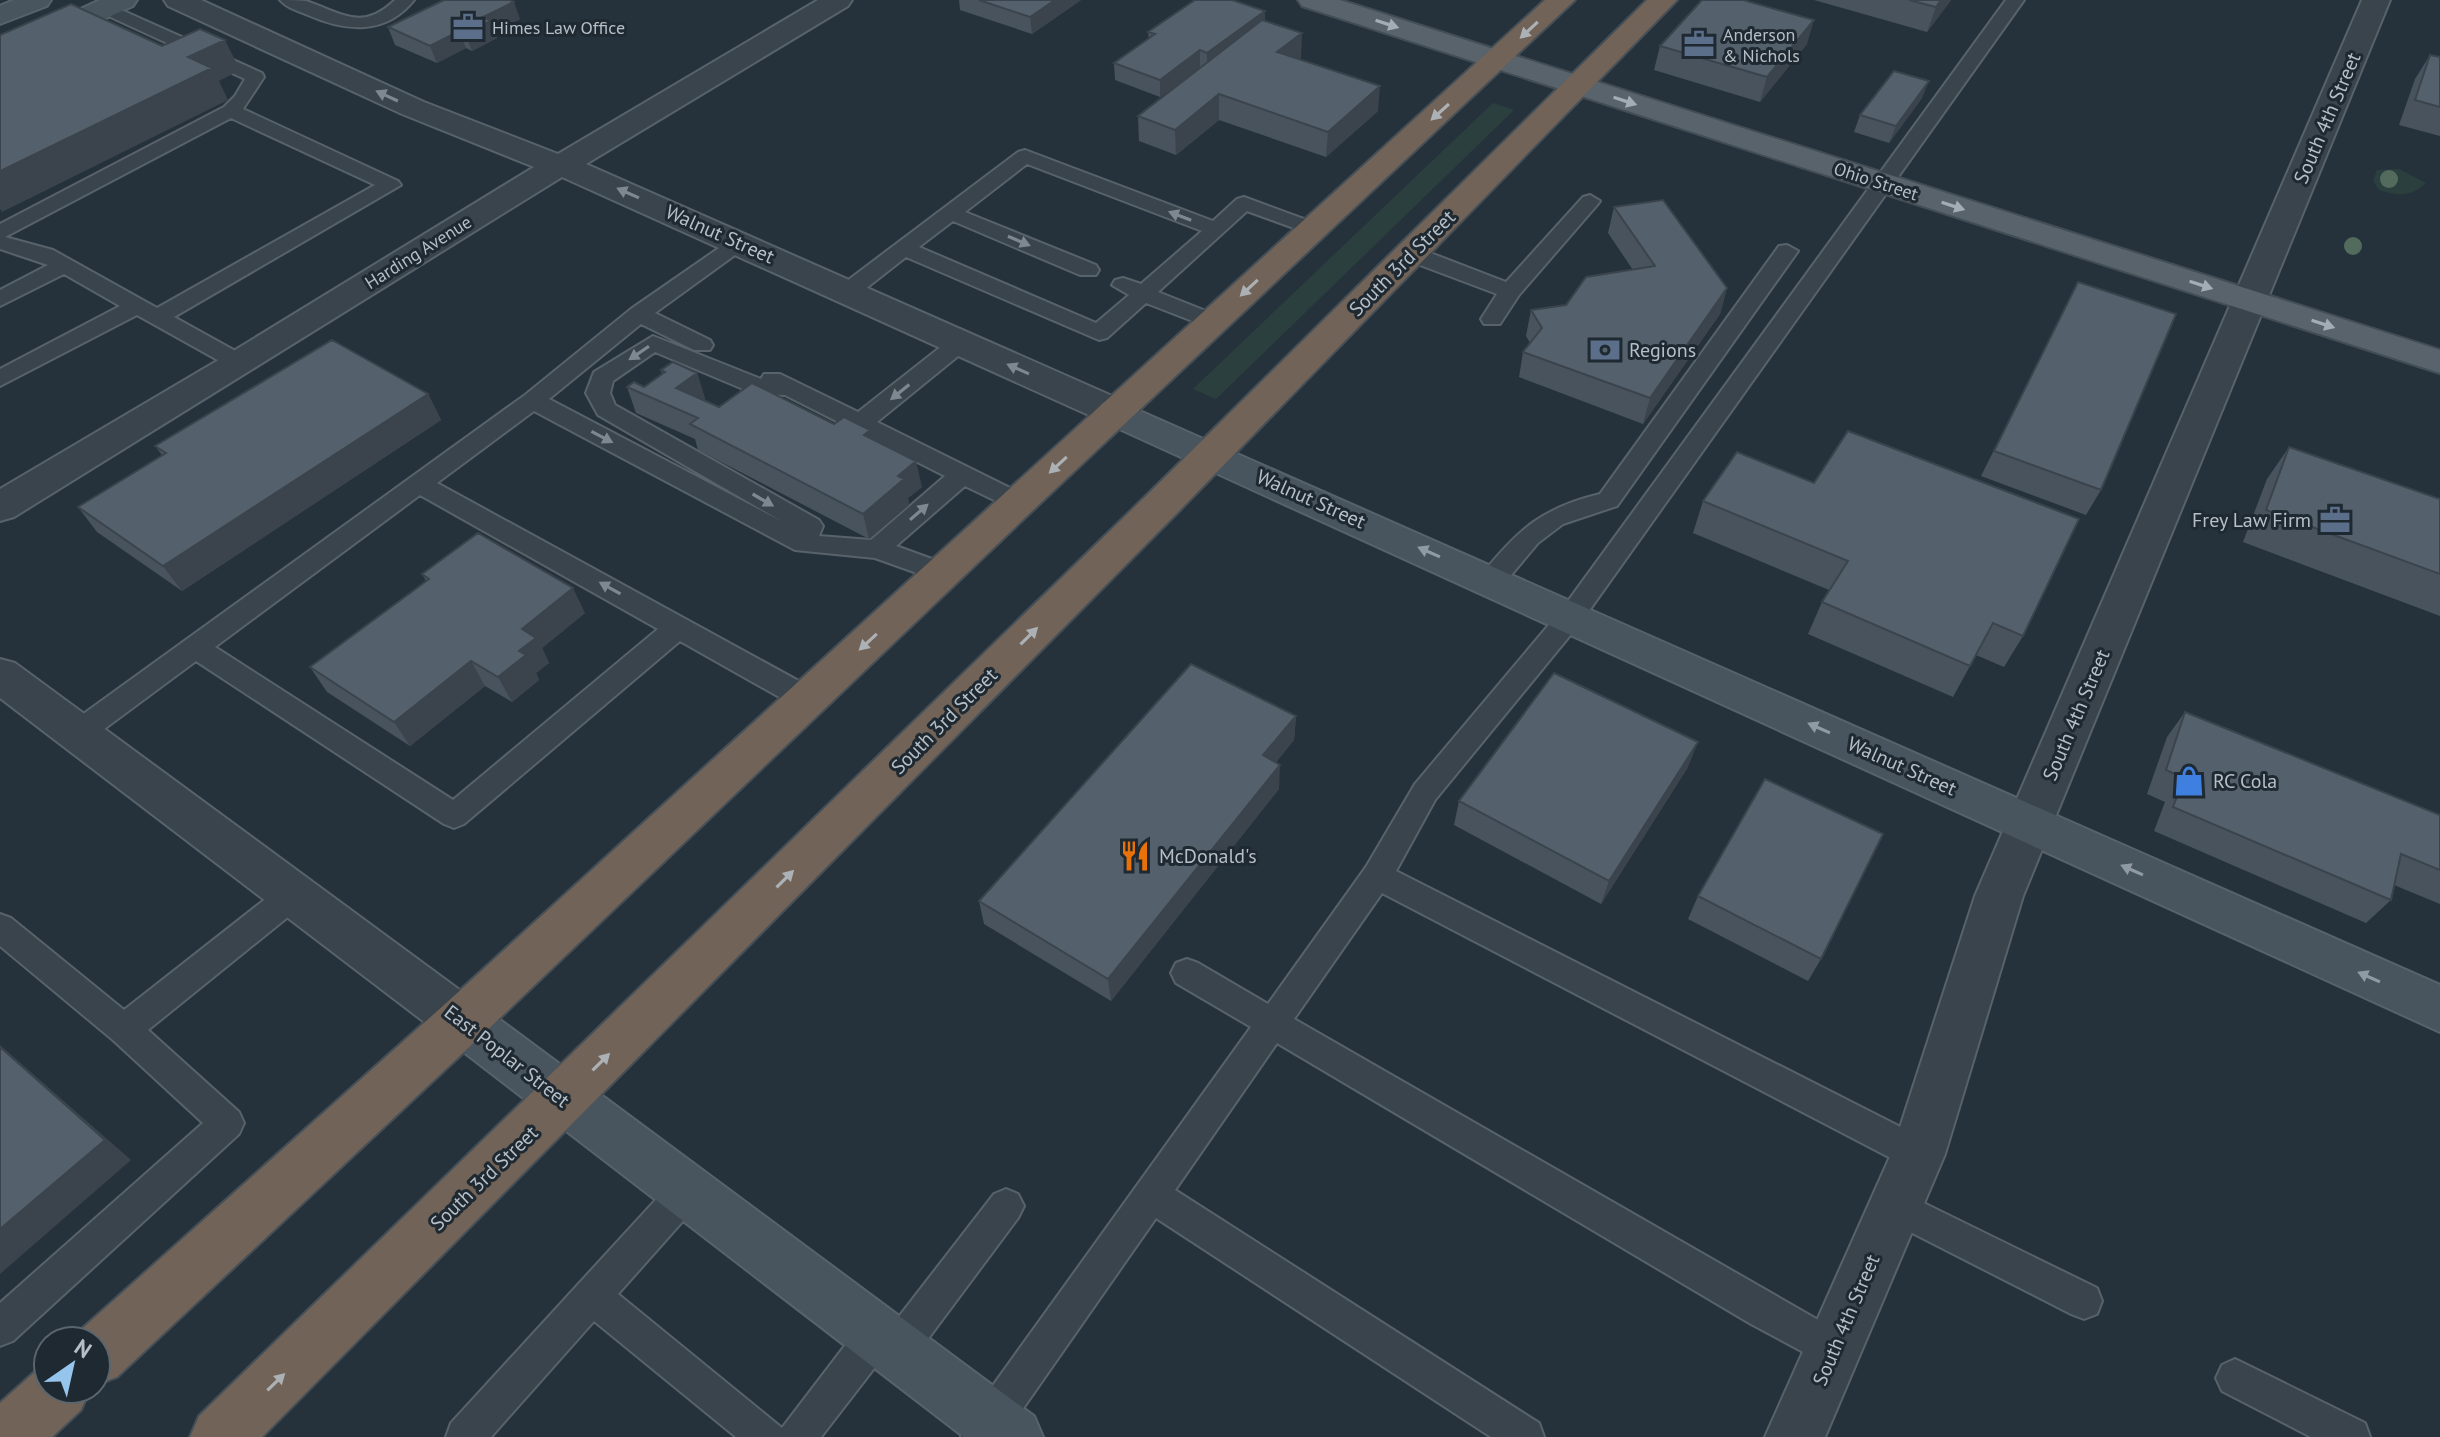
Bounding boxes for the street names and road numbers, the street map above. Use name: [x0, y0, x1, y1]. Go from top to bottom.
street label: South 4th Street: [2288, 48, 2366, 188]
street label: Ohio Street: [1831, 157, 1921, 205]
street label: Walnut Street: [662, 198, 779, 270]
street label: South 3rd Street: [1343, 204, 1461, 322]
street label: Harding Avenue: [360, 210, 476, 294]
street label: Walnut Street: [1253, 463, 1370, 535]
street label: South 4th Street: [2037, 645, 2115, 785]
street label: South 3rd Street: [885, 662, 1003, 780]
street label: Walnut Street: [1844, 730, 1961, 802]
street label: East Poplar Street: [439, 999, 575, 1113]
street label: South 3rd Street: [425, 1120, 544, 1236]
street label: South 4th Street: [1807, 1250, 1885, 1390]

